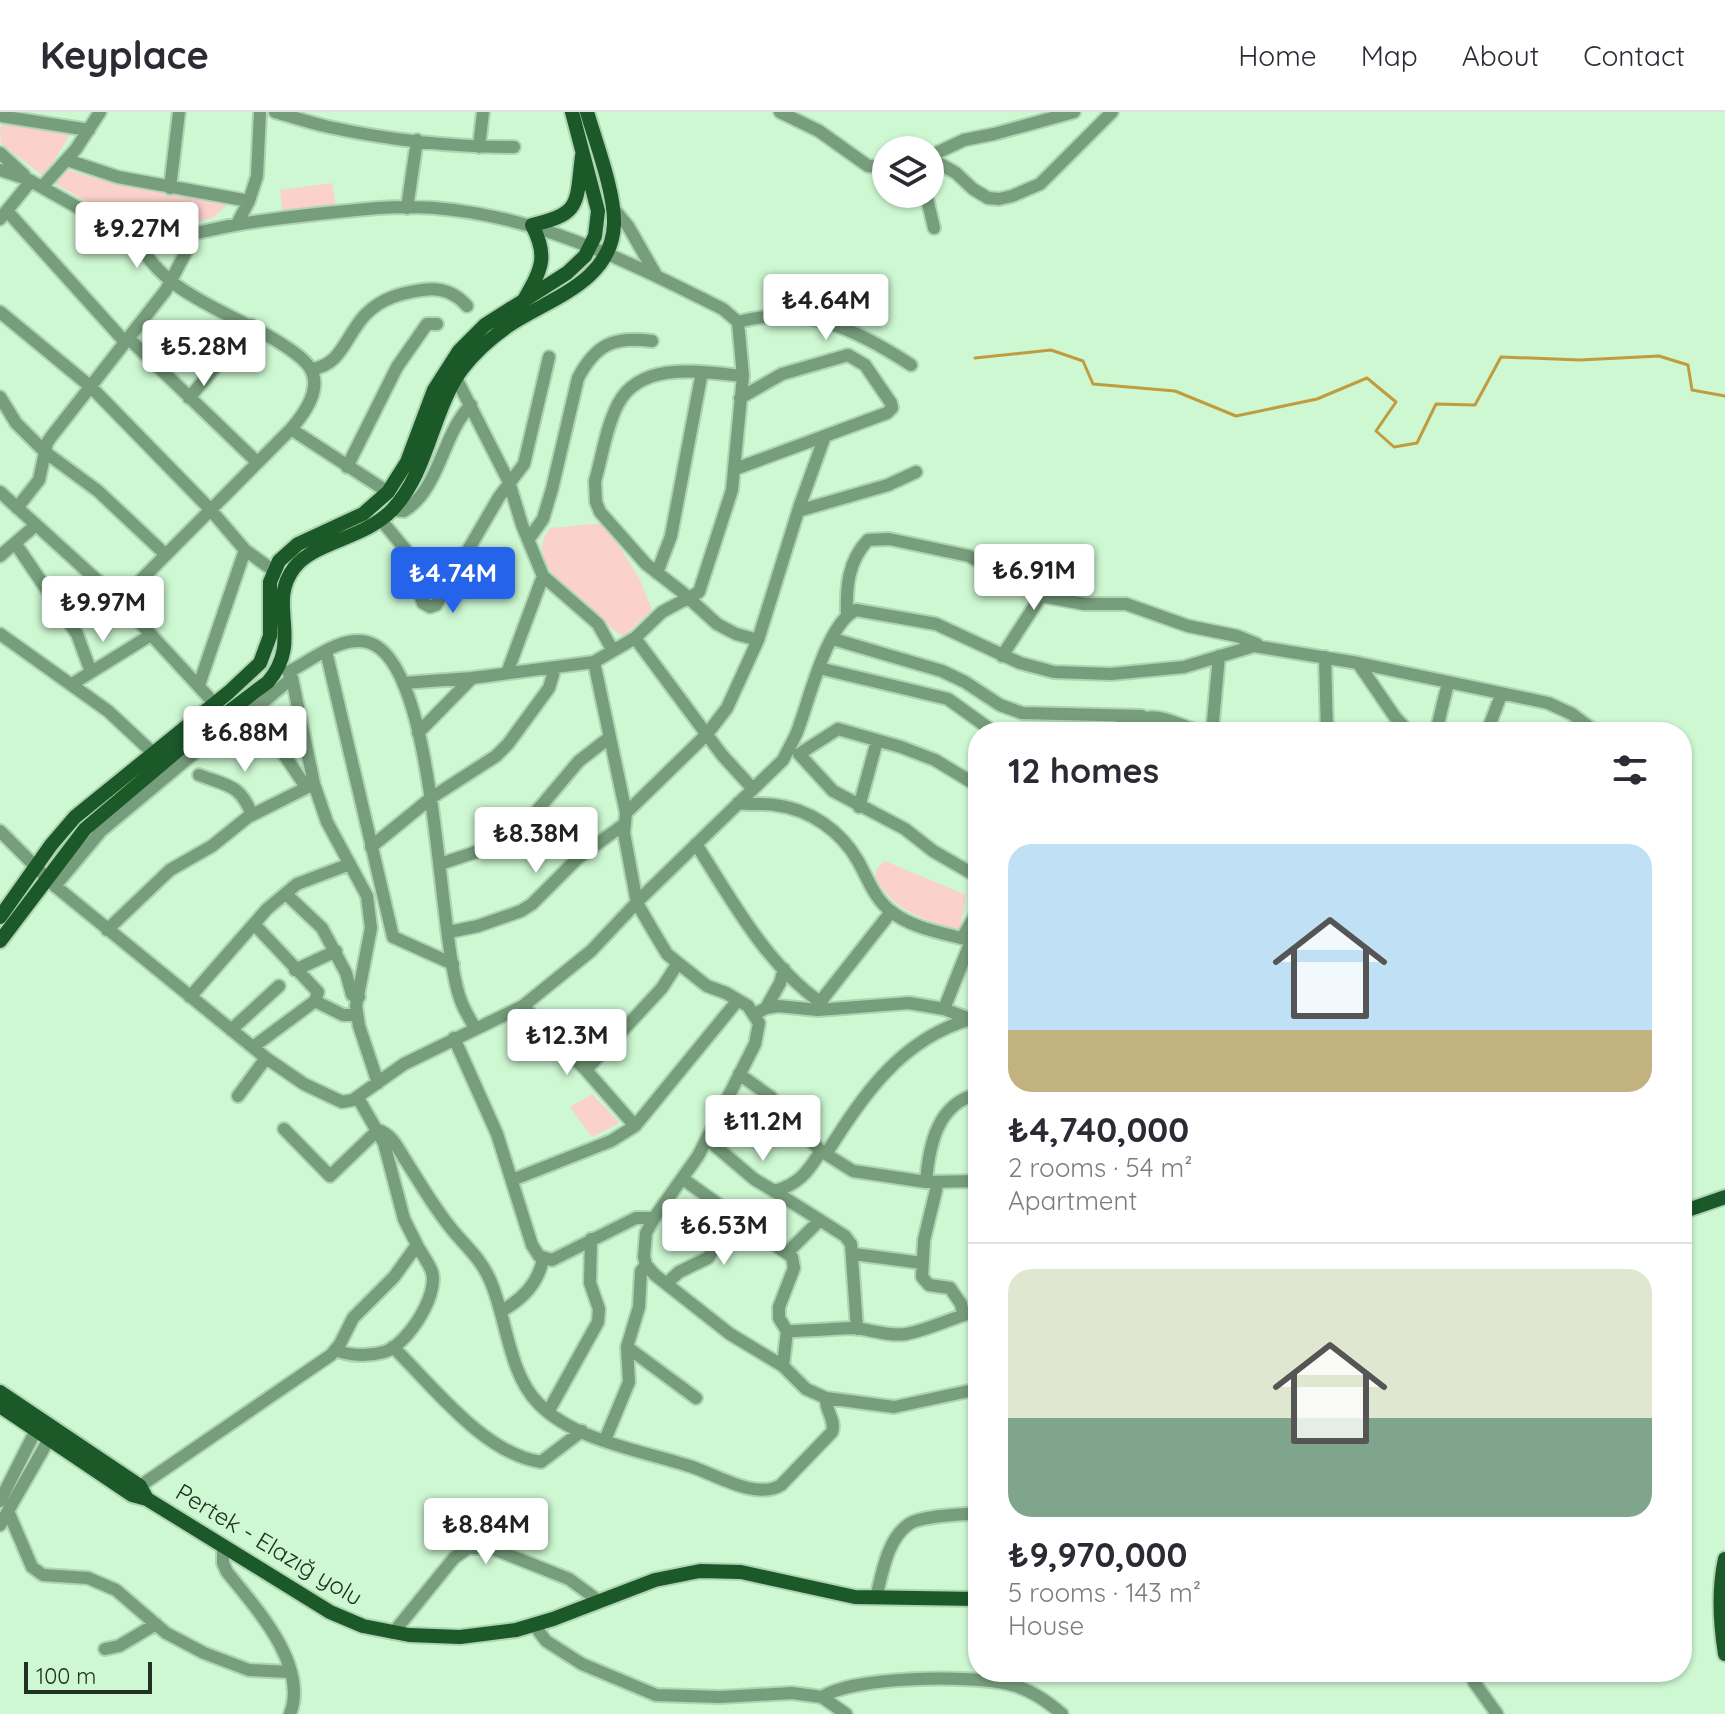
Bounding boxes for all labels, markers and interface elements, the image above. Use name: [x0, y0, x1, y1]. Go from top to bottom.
text: Keyplace: [40, 31, 209, 79]
text: Home: [1238, 38, 1317, 73]
text: Map: [1361, 38, 1418, 73]
text: About: [1462, 38, 1539, 73]
text: Contact: [1583, 38, 1685, 73]
map controls: [872, 136, 944, 208]
button: layers: [872, 136, 944, 208]
pin: ₺9.27M: [72, 202, 202, 270]
text: ₺9.27M: [93, 211, 181, 244]
pin: ₺4.64M: [761, 274, 891, 342]
text: ₺4.64M: [781, 283, 871, 316]
pin: ₺5.28M: [139, 320, 269, 388]
text: ₺5.28M: [160, 329, 248, 362]
pin: ₺6.91M: [969, 544, 1099, 612]
pin: ₺4.74M: [388, 547, 518, 615]
text: ₺6.91M: [992, 553, 1076, 586]
text: ₺4.74M: [409, 556, 497, 589]
pin: ₺9.97M: [38, 576, 168, 644]
text: ₺9.97M: [60, 585, 146, 618]
pin: ₺6.88M: [180, 706, 310, 774]
text: ₺6.88M: [201, 715, 289, 748]
icon: filters: [1608, 748, 1652, 792]
text: 12 homes: [1008, 749, 1159, 792]
pin: ₺8.38M: [471, 807, 601, 875]
text: ₺8.38M: [493, 816, 579, 849]
icon: home: [1258, 896, 1402, 1040]
pin: ₺12.3M: [502, 1009, 632, 1077]
text: ₺12.3M: [525, 1018, 609, 1051]
pin: ₺11.2M: [698, 1095, 828, 1163]
text: ₺11.2M: [723, 1104, 803, 1137]
text: ₺4,740,000: [1008, 1108, 1189, 1151]
text: 2 rooms · 54 m²: [1008, 1151, 1192, 1184]
text: Apartment: [1008, 1184, 1137, 1217]
pin: ₺6.53M: [659, 1199, 789, 1267]
text: ₺6.53M: [680, 1208, 768, 1241]
icon: home: [1258, 1321, 1402, 1465]
street label: Pertek - Elazığ yolu: [171, 1477, 368, 1612]
pin: ₺8.84M: [421, 1498, 551, 1566]
text: ₺8.84M: [442, 1507, 530, 1540]
text: ₺9,970,000: [1008, 1533, 1187, 1576]
text: 5 rooms · 143 m²: [1008, 1576, 1201, 1609]
text: House: [1008, 1609, 1084, 1642]
scale bar: [24, 1658, 152, 1694]
text: 100 m: [36, 1662, 96, 1690]

